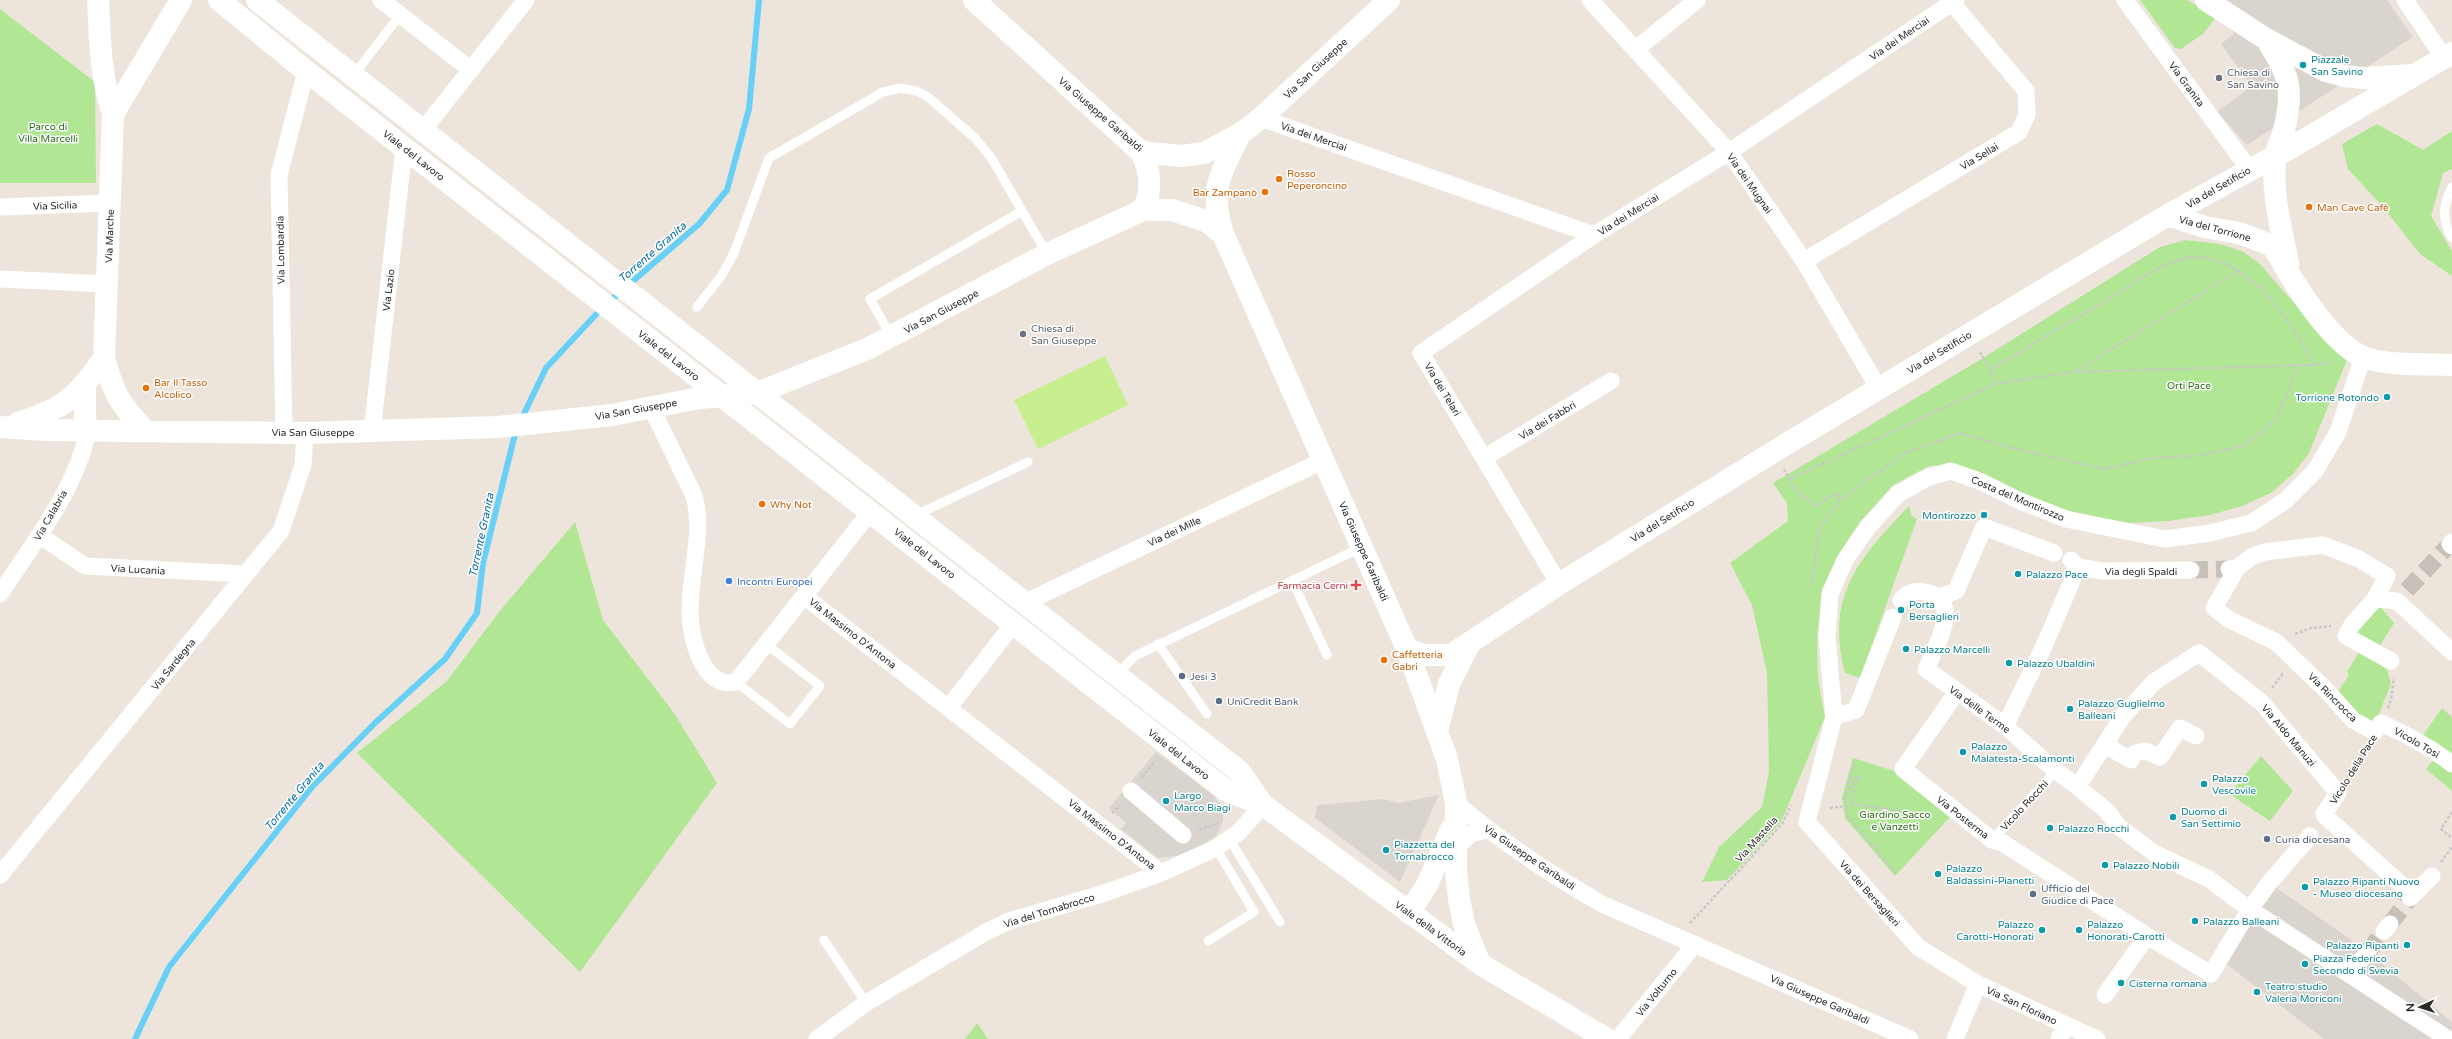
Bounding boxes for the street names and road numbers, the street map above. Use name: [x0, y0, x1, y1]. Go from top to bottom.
street label: Via dei Merciai: [1867, 14, 1932, 63]
street label: Via San Giuseppe: [1281, 36, 1350, 101]
street label: Via Granita: [2166, 60, 2207, 109]
street label: Via Giuseppe Garibaldi: [1056, 75, 1145, 155]
street label: Via dei Merciai: [1279, 120, 1348, 154]
street label: Viale del Lavoro: [380, 128, 447, 184]
street label: Via Sellai: [1958, 141, 2001, 173]
street label: Via dei Mugnai: [1724, 151, 1774, 216]
street label: Via del Setificio: [2184, 164, 2253, 211]
street label: Via dei Merciai: [1596, 191, 1661, 238]
street label: Via Sicilia: [33, 199, 77, 213]
street label: Via Marche: [103, 209, 117, 263]
street label: Via del Torrione: [2177, 214, 2252, 244]
street label: Via Lombardia: [274, 216, 288, 284]
street label: Via Lazio: [380, 268, 398, 312]
street label: Via San Giuseppe: [902, 287, 981, 337]
street label: Viale del Lavoro: [635, 328, 702, 384]
street label: Via del Setificio: [1905, 329, 1974, 377]
street label: Via dei Telari: [1422, 361, 1463, 418]
street label: Via San Giuseppe: [594, 397, 678, 423]
street label: Via dei Fabbri: [1517, 399, 1578, 443]
street label: Via San Giuseppe: [272, 427, 355, 439]
street label: Costa del Montirozzo: [1969, 474, 2066, 524]
street label: Via Calabria: [32, 488, 70, 543]
street label: Via del Setificio: [1628, 496, 1697, 545]
street label: Via Giuseppe Garibaldi: [1336, 500, 1390, 603]
street label: Via dei Mille: [1146, 514, 1203, 549]
street label: Viale del Lavoro: [891, 526, 958, 582]
street label: Via Lucania: [110, 563, 166, 577]
street label: Via degli Spaldi: [2105, 566, 2177, 578]
street label: Via Massimo D'Antona: [806, 596, 898, 672]
street label: Via Sardegna: [149, 636, 198, 693]
street label: Via Rincrocca: [2305, 671, 2359, 725]
street label: Via delle Terme: [1947, 684, 2013, 736]
street label: Via Aldo Manuzi: [2259, 702, 2318, 769]
street label: Vicolo Tosi: [2392, 725, 2441, 761]
street label: Viale del Lavoro: [1145, 727, 1212, 783]
street label: Vicolo della Pace: [2328, 732, 2380, 807]
street label: Vicolo Rocchi: [1998, 778, 2051, 833]
street label: Via Posterma: [1934, 794, 1991, 842]
street label: Via Massimo D'Antona: [1065, 797, 1157, 873]
street label: Via Mastella: [1733, 814, 1780, 865]
street label: Via Giuseppe Garibaldi: [1481, 823, 1577, 893]
street label: Via dei Bersaglieri: [1836, 858, 1902, 929]
street label: Via del Tornabrocco: [1002, 891, 1096, 930]
street label: Viale della Vittoria: [1392, 899, 1469, 959]
street label: Via Volturno: [1634, 966, 1680, 1019]
street label: Via Giuseppe Garibaldi: [1768, 973, 1871, 1027]
street label: Via San Floriano: [1984, 984, 2059, 1028]

